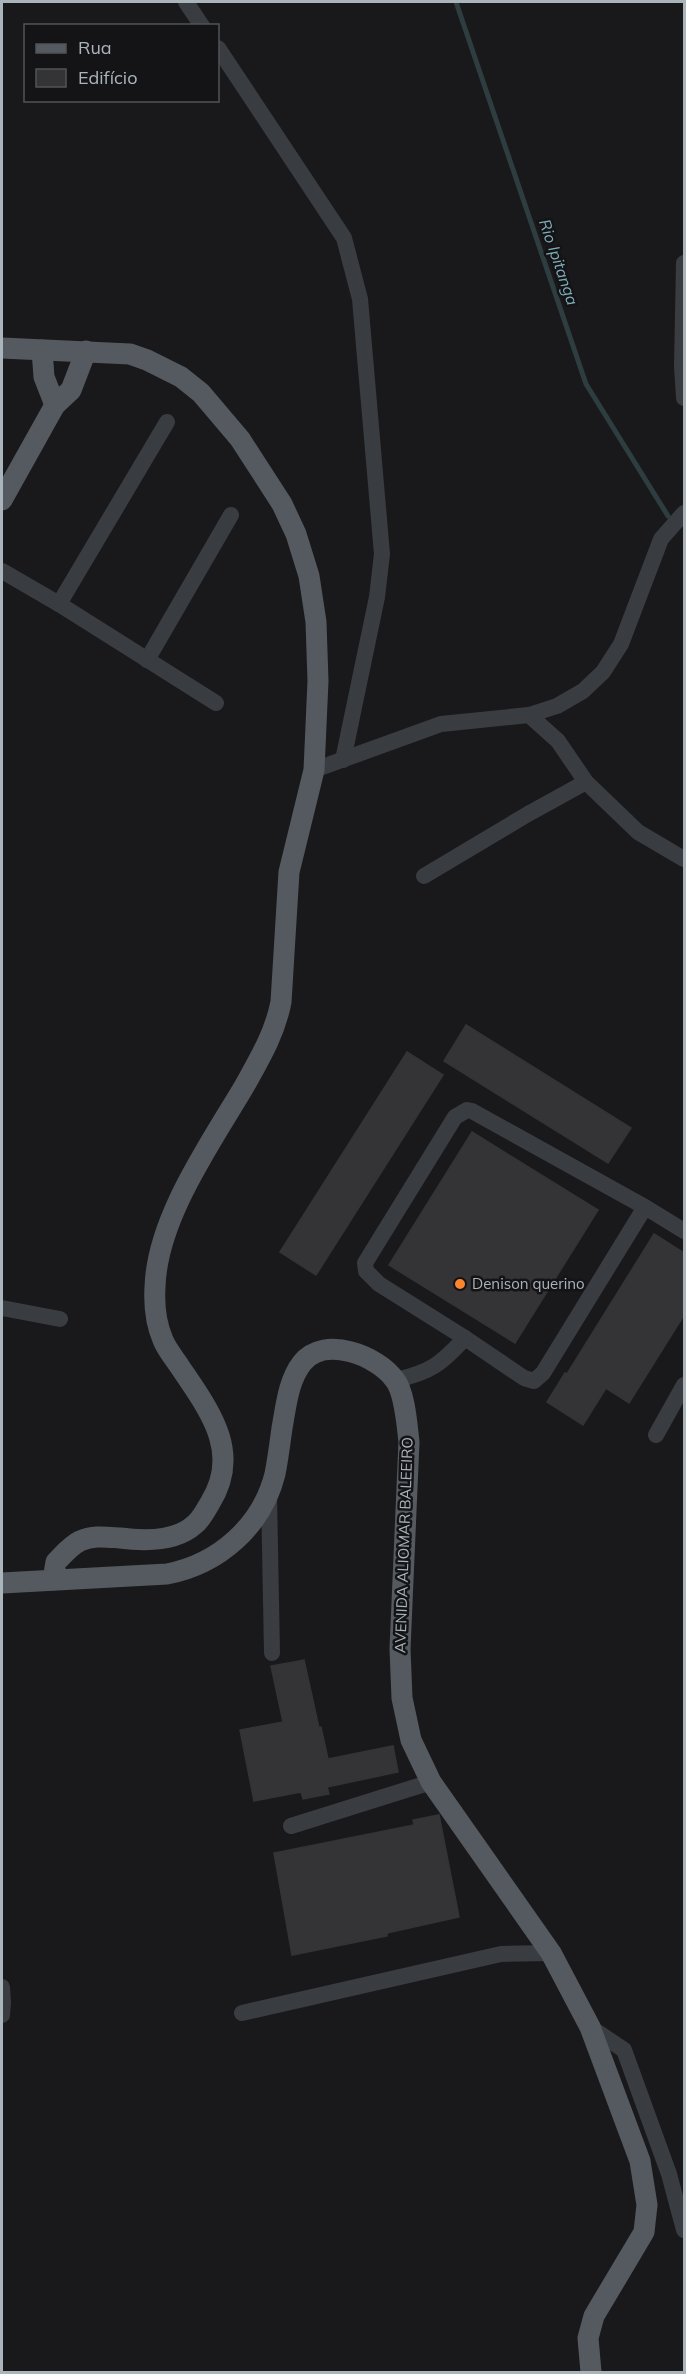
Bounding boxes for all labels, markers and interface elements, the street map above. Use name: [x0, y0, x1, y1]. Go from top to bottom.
legend: [24, 24, 219, 102]
text: Rua: [78, 36, 112, 59]
text: Edifício: [78, 66, 137, 89]
water label: Rio Ipitanga: [535, 216, 583, 308]
place label: Denison querino: [472, 1274, 585, 1293]
marker: Denison querino: [453, 1277, 467, 1291]
street label: AVENIDA ALIOMAR BALEEIRO: [390, 1437, 417, 1653]

